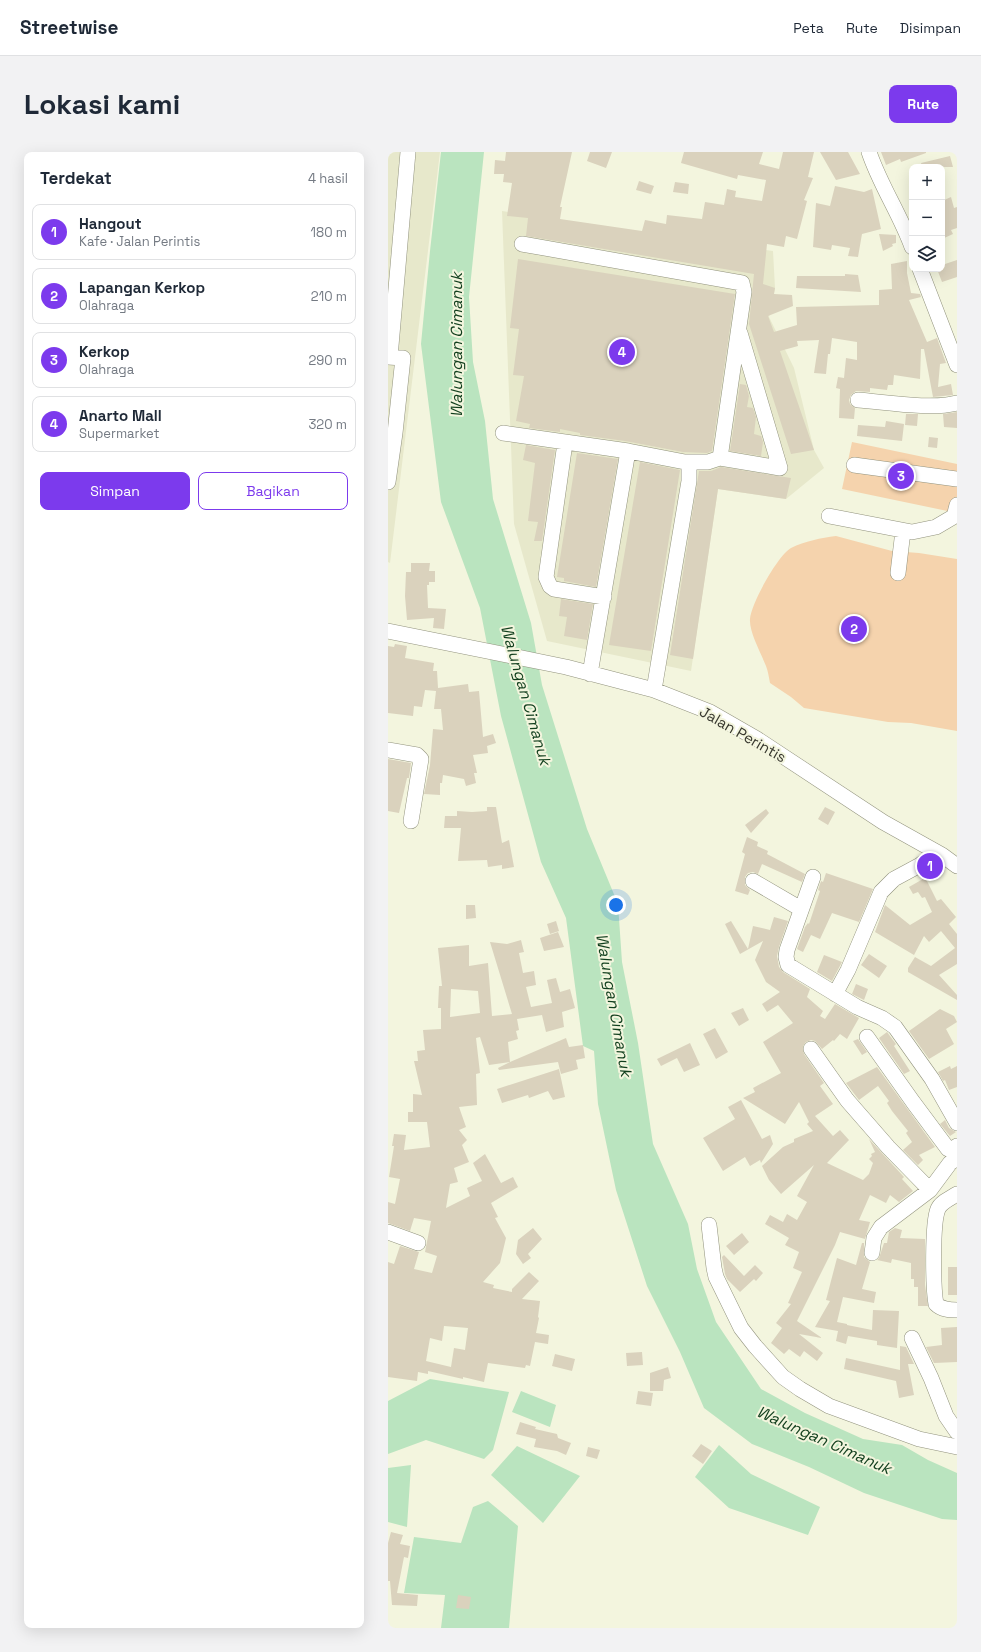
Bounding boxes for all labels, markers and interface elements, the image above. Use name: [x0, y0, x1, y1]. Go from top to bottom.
text: Streetwise: [20, 15, 119, 40]
text: Peta: [793, 19, 824, 37]
text: Rute: [846, 19, 878, 37]
text: Disimpan: [900, 19, 961, 37]
button: Rute: [889, 85, 957, 123]
text: Lokasi kami: [24, 86, 180, 122]
map controls: [909, 164, 945, 272]
button: +: [909, 164, 945, 200]
text: Terdekat: [40, 167, 112, 189]
text: 4 hasil: [308, 170, 348, 187]
button: −: [909, 200, 945, 236]
text: Hangout: [79, 214, 142, 233]
text: 1: [51, 224, 57, 241]
text: 180 m: [311, 224, 347, 241]
text: Kafe · Jalan Perintis: [79, 233, 200, 250]
button: layers: [909, 236, 945, 272]
water label: Walungan Cimanuk: [446, 270, 467, 418]
text: Lapangan Kerkop: [79, 278, 205, 297]
text: 2: [50, 288, 58, 305]
text: 210 m: [311, 288, 347, 305]
text: Olahraga: [79, 297, 134, 314]
pin: 4: [609, 337, 635, 367]
text: Kerkop: [79, 342, 130, 361]
text: 3: [50, 352, 58, 369]
text: 290 m: [308, 352, 347, 369]
text: Olahraga: [79, 361, 134, 378]
text: Anarto Mall: [79, 406, 162, 425]
text: 4: [50, 416, 58, 433]
text: 320 m: [308, 416, 347, 433]
text: Supermarket: [79, 425, 160, 442]
pin: 3: [888, 461, 914, 491]
button: Simpan: [40, 472, 190, 510]
button: Bagikan: [198, 472, 348, 510]
pin: 2: [841, 614, 867, 644]
water label: Walungan Cimanuk: [496, 622, 557, 770]
street label: Jalan Perintis: [696, 702, 790, 767]
pin: 1: [917, 851, 943, 881]
your location: [606, 895, 626, 915]
water label: Walungan Cimanuk: [591, 932, 637, 1081]
water label: Walungan Cimanuk: [753, 1401, 897, 1480]

